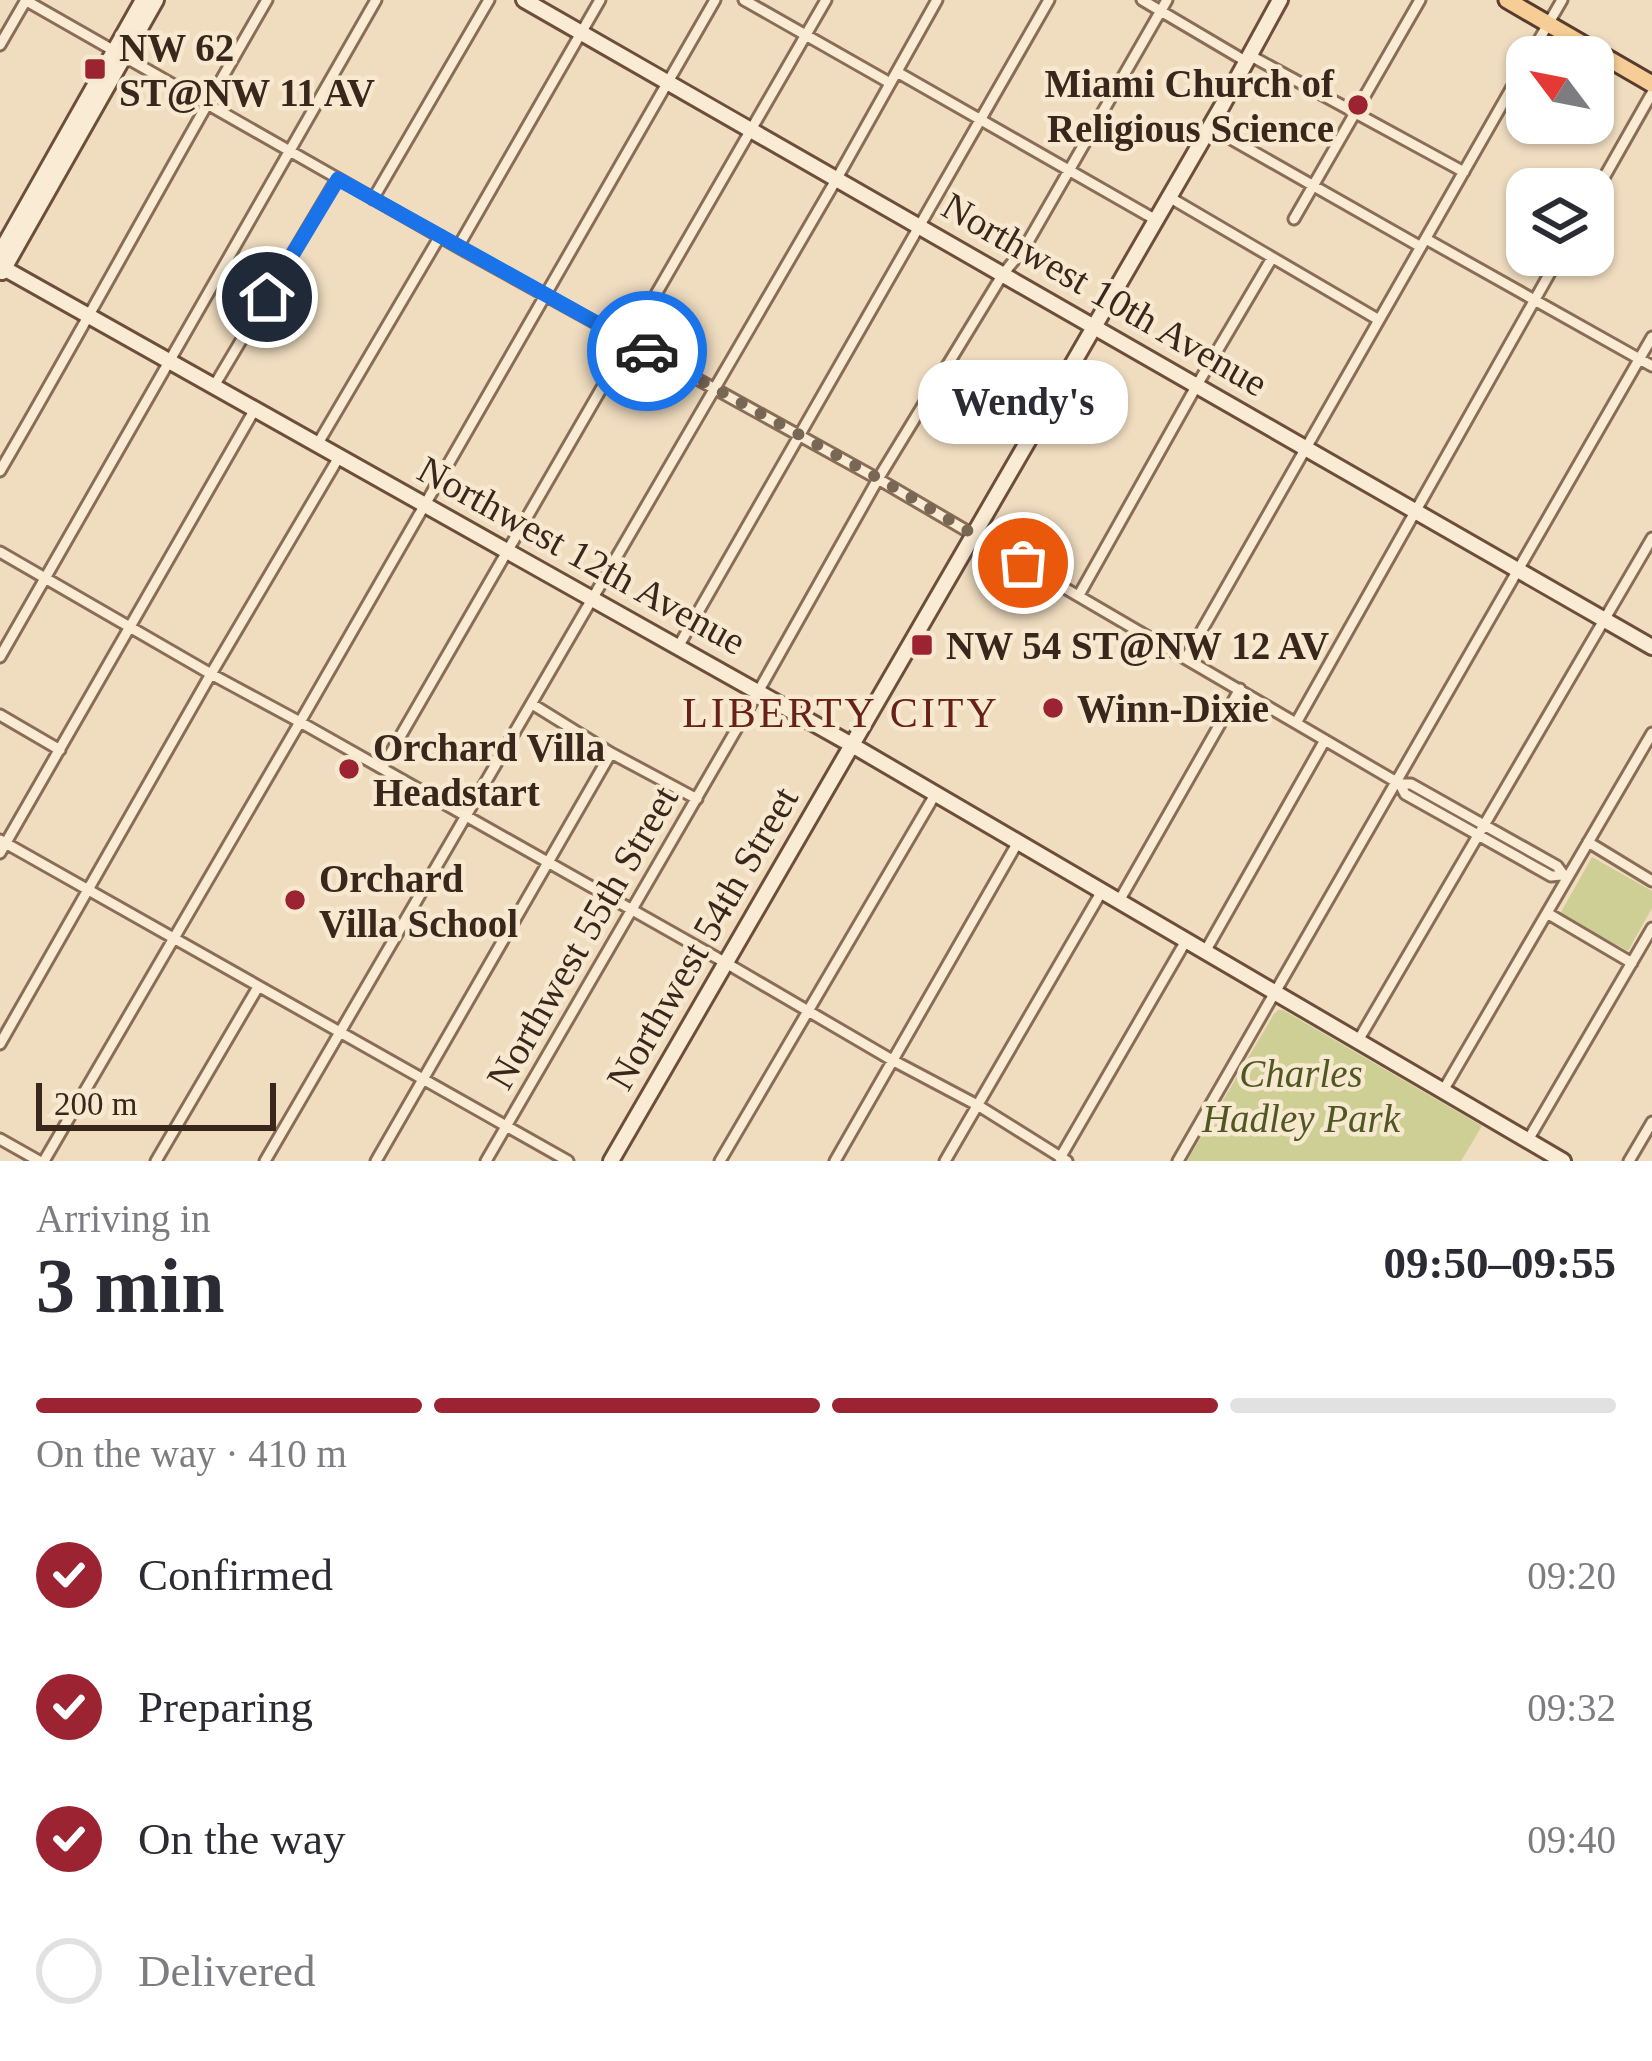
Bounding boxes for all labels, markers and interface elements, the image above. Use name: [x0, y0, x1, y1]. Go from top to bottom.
place label: NW 62 ST@NW 11 AV: [119, 26, 375, 114]
north arrow: [1506, 36, 1614, 144]
map controls: [1506, 36, 1614, 276]
marker: NW 62 ST@NW 11 AV: [82, 56, 108, 82]
place label: Miami Church of Religious Science: [1044, 62, 1335, 151]
marker: Miami Church of Religious Science: [1345, 92, 1371, 118]
button: layers: [1506, 168, 1614, 276]
street label: Northwest 10th Avenue: [935, 183, 1275, 405]
pin: [216, 246, 318, 348]
icon: home: [234, 264, 300, 330]
courier: [587, 291, 707, 411]
icon: car: [614, 318, 680, 384]
callout: Wendy's: [918, 359, 1128, 443]
text: Wendy's: [951, 380, 1095, 423]
street label: Northwest 12th Avenue: [411, 447, 753, 663]
pin: [972, 512, 1074, 614]
icon: bag: [990, 530, 1056, 596]
place label: NW 54 ST@NW 12 AV: [946, 624, 1329, 667]
marker: NW 54 ST@NW 12 AV: [909, 632, 935, 658]
place label: Winn-Dixie: [1077, 687, 1269, 730]
district label: LIBERTY CITY: [682, 690, 1000, 736]
marker: Winn-Dixie: [1040, 695, 1066, 721]
place label: Orchard Villa Headstart: [373, 726, 605, 814]
marker: Orchard Villa Headstart: [336, 756, 362, 782]
street label: Northwest 55th Street: [478, 778, 686, 1096]
street label: Northwest 54th Street: [598, 779, 806, 1097]
place label: Orchard Villa School: [319, 857, 518, 945]
marker: Orchard Villa School: [282, 887, 308, 913]
park label: Charles Hadley Park: [1201, 1052, 1401, 1141]
scale bar: [36, 1077, 276, 1130]
text: 200 m: [54, 1086, 137, 1122]
text: Arriving in: [36, 1197, 210, 1240]
text: 09:50–09:55: [1384, 1238, 1616, 1288]
text: 3 min: [36, 1242, 225, 1329]
text: On the way · 410 m: [36, 1432, 347, 1475]
icon: check: [36, 1542, 102, 1608]
text: Confirmed: [138, 1550, 333, 1600]
text: 09:20: [1527, 1554, 1616, 1597]
icon: check: [36, 1674, 102, 1740]
text: Preparing: [138, 1682, 313, 1732]
text: 09:32: [1527, 1686, 1616, 1729]
icon: check: [36, 1806, 102, 1872]
text: On the way: [138, 1814, 345, 1864]
text: 09:40: [1527, 1818, 1616, 1861]
text: Delivered: [138, 1946, 315, 1996]

